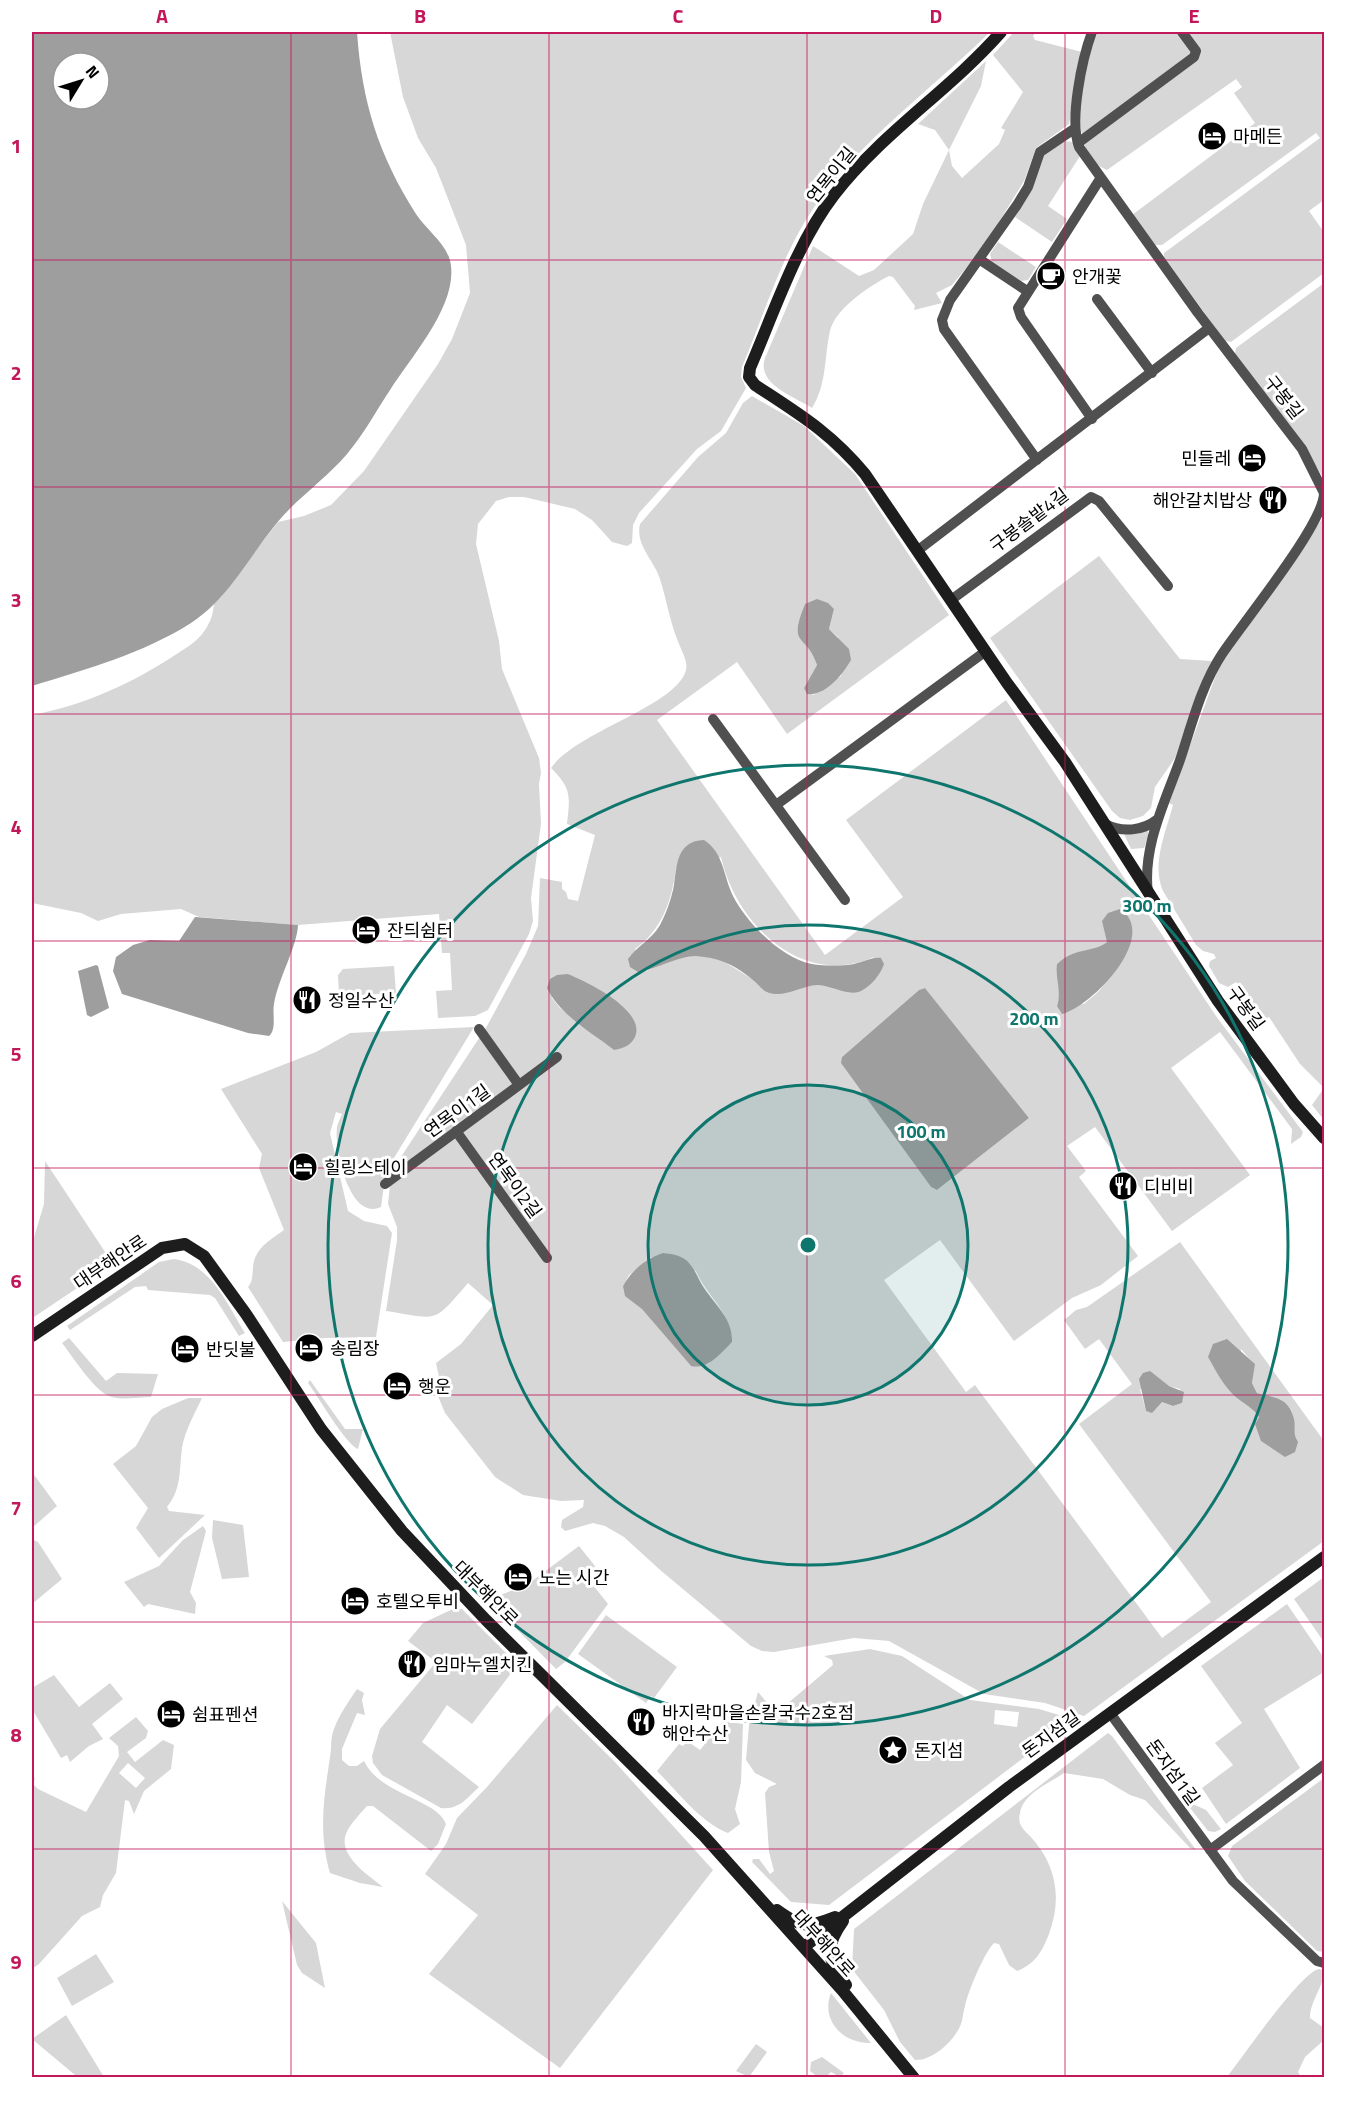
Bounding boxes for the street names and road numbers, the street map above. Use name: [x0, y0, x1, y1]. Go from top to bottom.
street label: 연목이길: [800, 141, 862, 209]
street label: 구봉길: [1258, 369, 1310, 425]
street label: 구봉솔밭4길: [984, 481, 1074, 559]
street label: 구봉길: [1220, 980, 1272, 1036]
street label: 연목이1길: [418, 1078, 496, 1144]
street label: 연목이2길: [482, 1146, 548, 1224]
street label: 대부해안로: [68, 1228, 152, 1296]
street label: 대부해안로: [447, 1554, 525, 1632]
street label: 돈지섬길: [1016, 1704, 1086, 1764]
street label: 돈지섬1길: [1140, 1733, 1206, 1811]
street label: 대부해안로: [786, 1903, 862, 1983]

